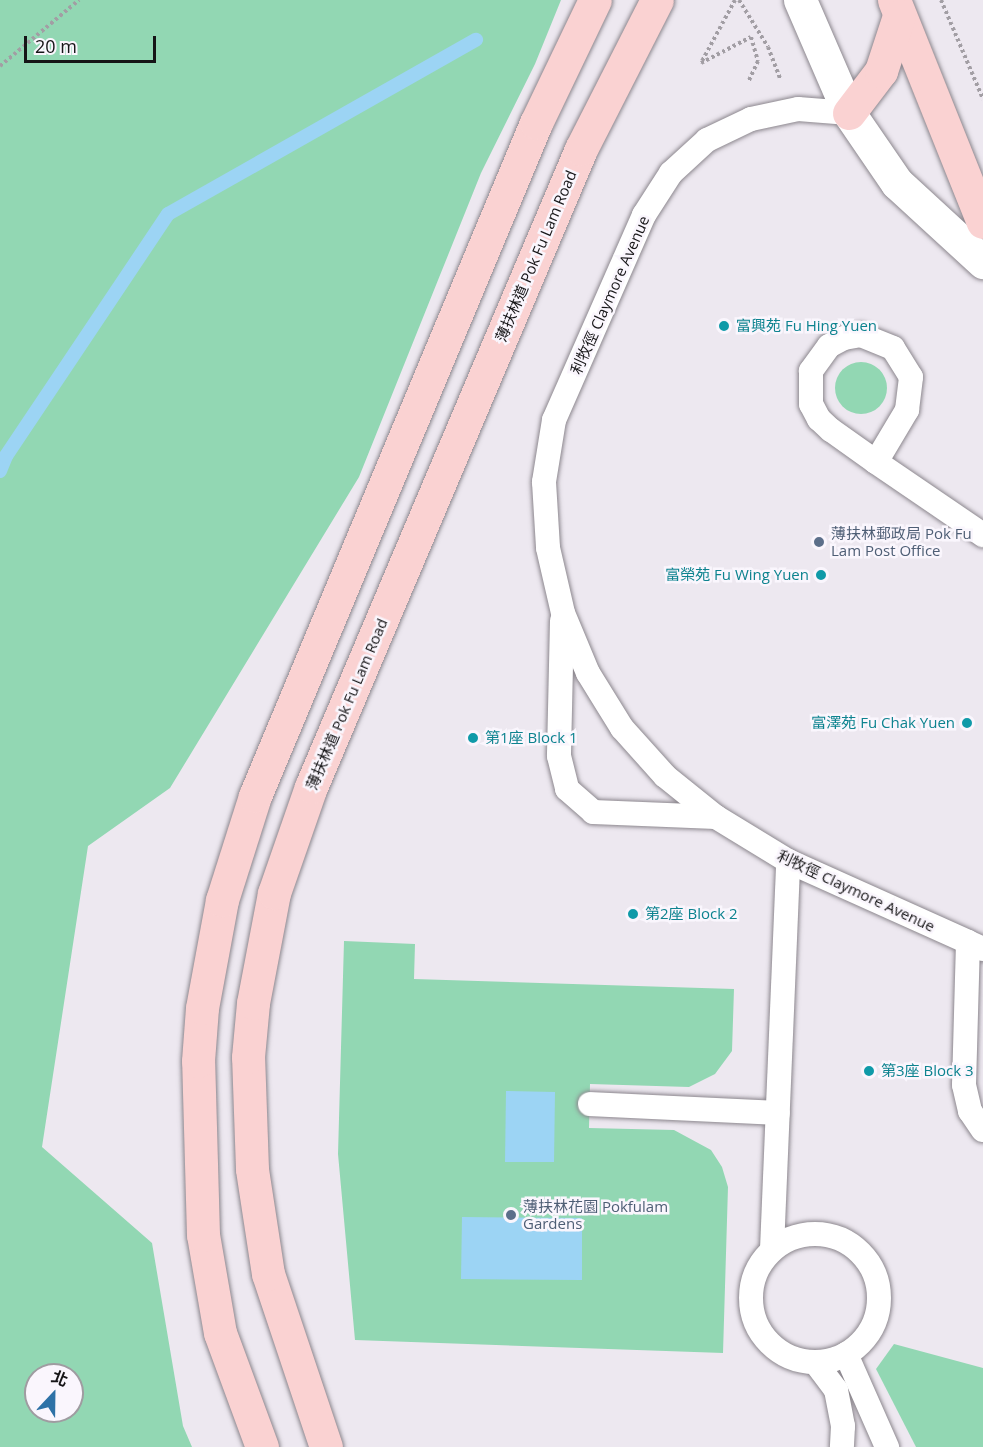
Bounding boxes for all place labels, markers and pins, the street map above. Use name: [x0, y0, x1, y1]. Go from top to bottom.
place label: 富興苑 Fu Hing Yuen: [736, 317, 877, 335]
marker: 富興苑 Fu Hing Yuen: [717, 319, 731, 333]
place label: 薄扶林郵政局 Pok Fu Lam Post Office: [831, 524, 972, 559]
marker: 薄扶林郵政局 Pok Fu Lam Post Office: [812, 535, 826, 549]
place label: 富榮苑 Fu Wing Yuen: [665, 566, 809, 584]
marker: 富榮苑 Fu Wing Yuen: [814, 568, 828, 582]
place label: 富澤苑 Fu Chak Yuen: [811, 714, 955, 732]
marker: 富澤苑 Fu Chak Yuen: [960, 716, 974, 730]
place label: 第1座 Block 1: [485, 729, 578, 747]
marker: 第1座 Block 1: [466, 731, 480, 745]
place label: 第2座 Block 2: [645, 905, 738, 923]
marker: 第2座 Block 2: [626, 907, 640, 921]
place label: 第3座 Block 3: [881, 1062, 974, 1080]
marker: 第3座 Block 3: [862, 1064, 876, 1078]
place label: 薄扶林花園 Pokfulam Gardens: [523, 1197, 668, 1232]
marker: 薄扶林花園 Pokfulam Gardens: [504, 1208, 518, 1222]

